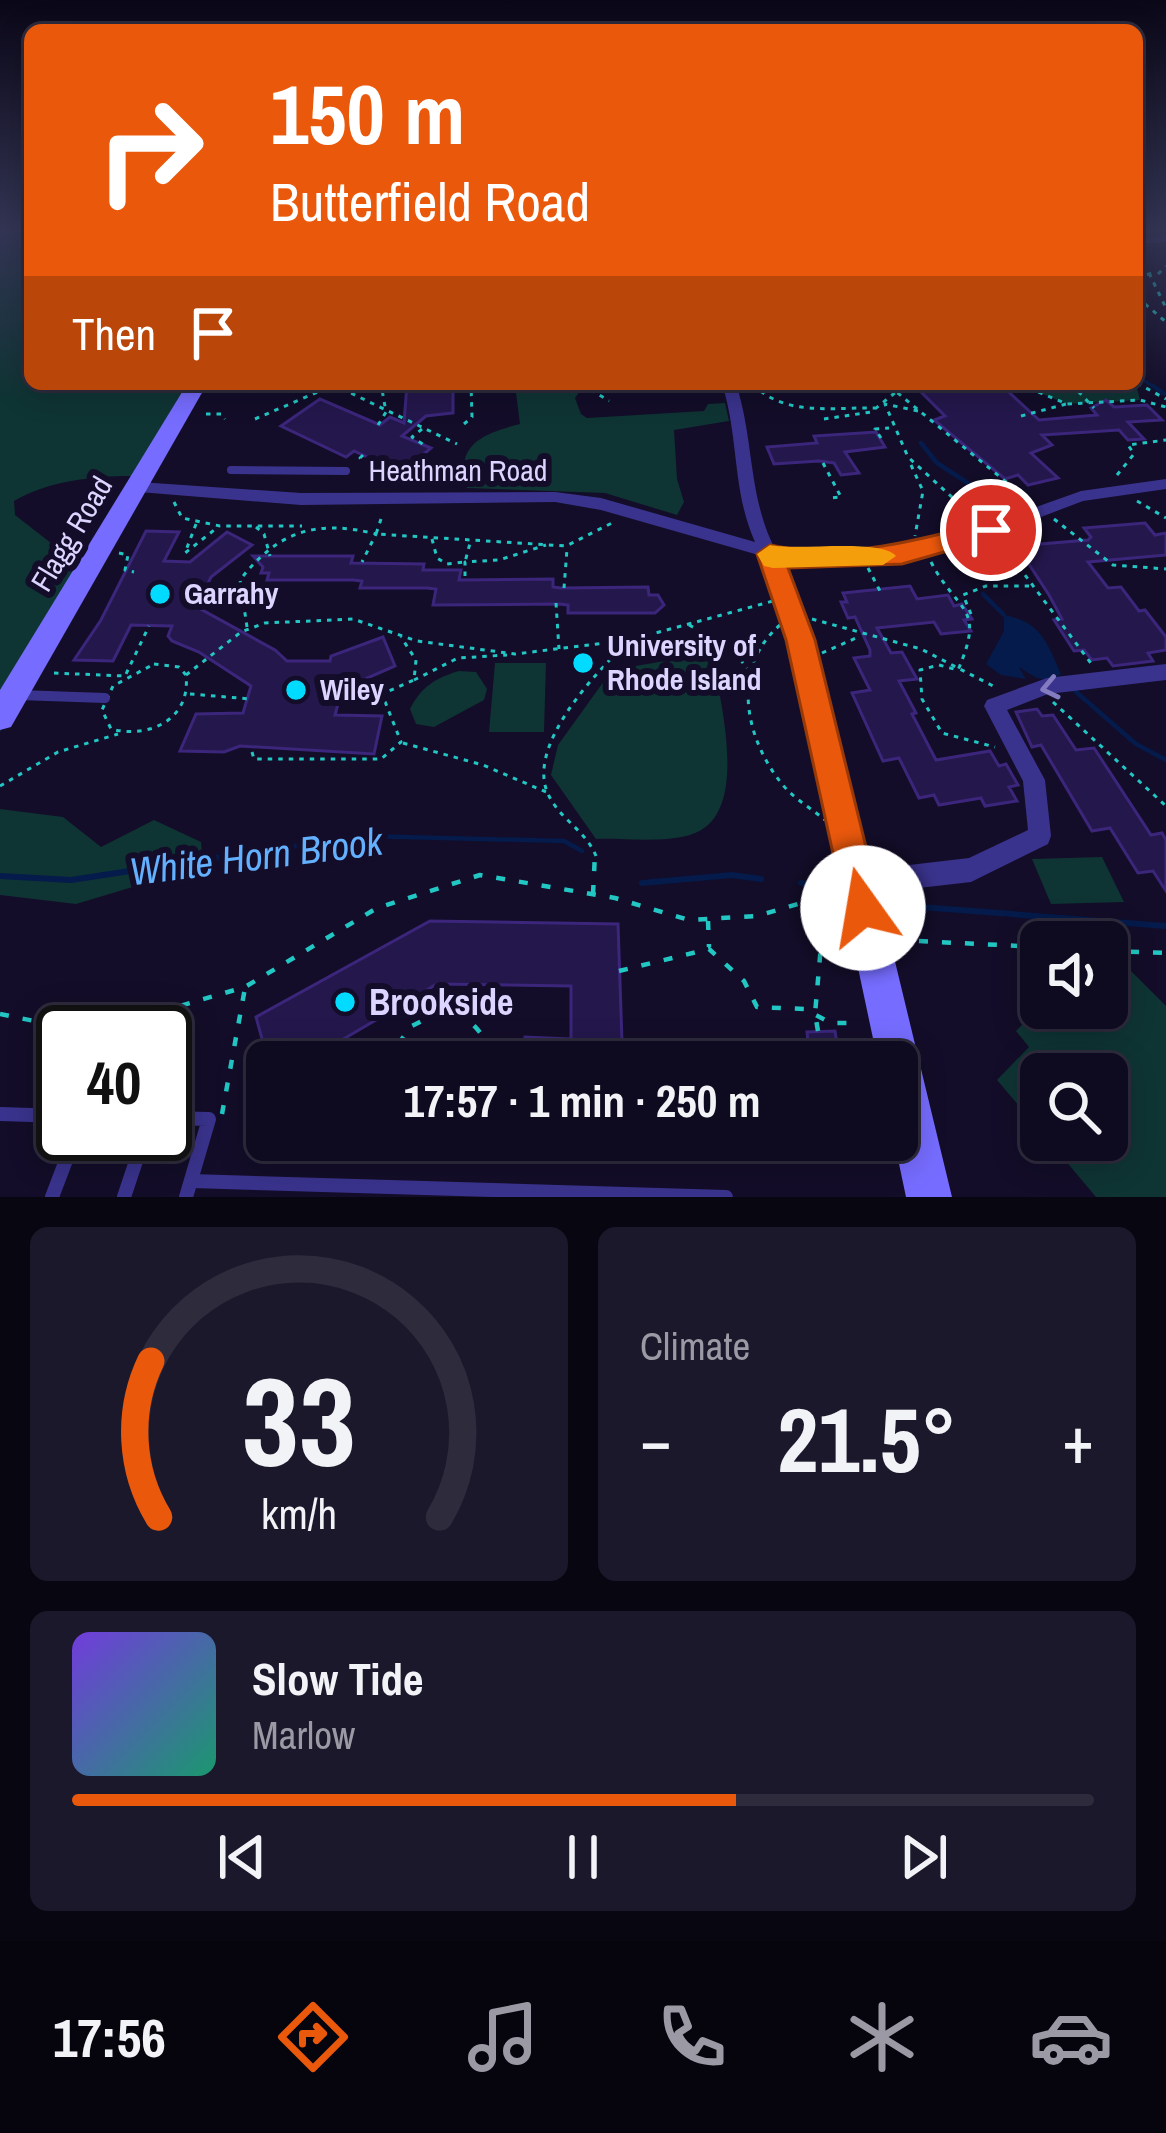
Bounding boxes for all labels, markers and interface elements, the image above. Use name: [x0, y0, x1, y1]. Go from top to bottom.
text: 150 m: [270, 57, 465, 170]
icon: right: [72, 72, 228, 228]
text: Butterfield Road: [270, 165, 590, 238]
icon: arrive: [180, 300, 246, 366]
text: Then: [72, 303, 156, 364]
street label: Heathman Road: [368, 450, 548, 490]
street label: Flagg Road: [21, 469, 121, 598]
pin: [940, 479, 1042, 581]
icon: arrive: [958, 497, 1024, 563]
place label: Garrahy: [184, 573, 279, 613]
marker: Garrahy: [147, 581, 173, 607]
place label: University of Rhode Island: [607, 625, 761, 699]
marker: University of Rhode Island: [570, 650, 596, 676]
place label: Wiley: [320, 669, 384, 709]
one-way arrow: [1041, 674, 1061, 699]
marker: Wiley: [283, 677, 309, 703]
water label: White Horn Brook: [127, 815, 386, 897]
position arrow: [800, 845, 926, 971]
map controls: [1020, 921, 1128, 1161]
button: sound: [1020, 921, 1128, 1029]
place label: Brookside: [369, 978, 513, 1026]
marker: Brookside: [332, 989, 358, 1015]
speed limit sign: 40: [36, 1005, 192, 1161]
button: search: [1020, 1053, 1128, 1161]
text: 17:57 · 1 min · 250 m: [404, 1070, 760, 1131]
text: Climate: [640, 1320, 750, 1372]
text: 33: [242, 1337, 356, 1505]
text: 21.5°: [777, 1379, 957, 1500]
text: −: [640, 1395, 672, 1484]
text: +: [1062, 1395, 1094, 1484]
text: km/h: [261, 1485, 337, 1542]
text: Slow Tide: [252, 1648, 424, 1709]
text: Marlow: [252, 1709, 355, 1761]
icon: previous: [209, 1824, 275, 1890]
icon: pause: [550, 1824, 616, 1890]
icon: next: [891, 1824, 957, 1890]
icon: directions: [271, 1995, 355, 2079]
icon: music: [461, 1995, 545, 2079]
icon: phone: [650, 1995, 734, 2079]
icon: climate: [840, 1995, 924, 2079]
icon: car: [1029, 1995, 1113, 2079]
text: 17:56: [53, 2001, 166, 2074]

